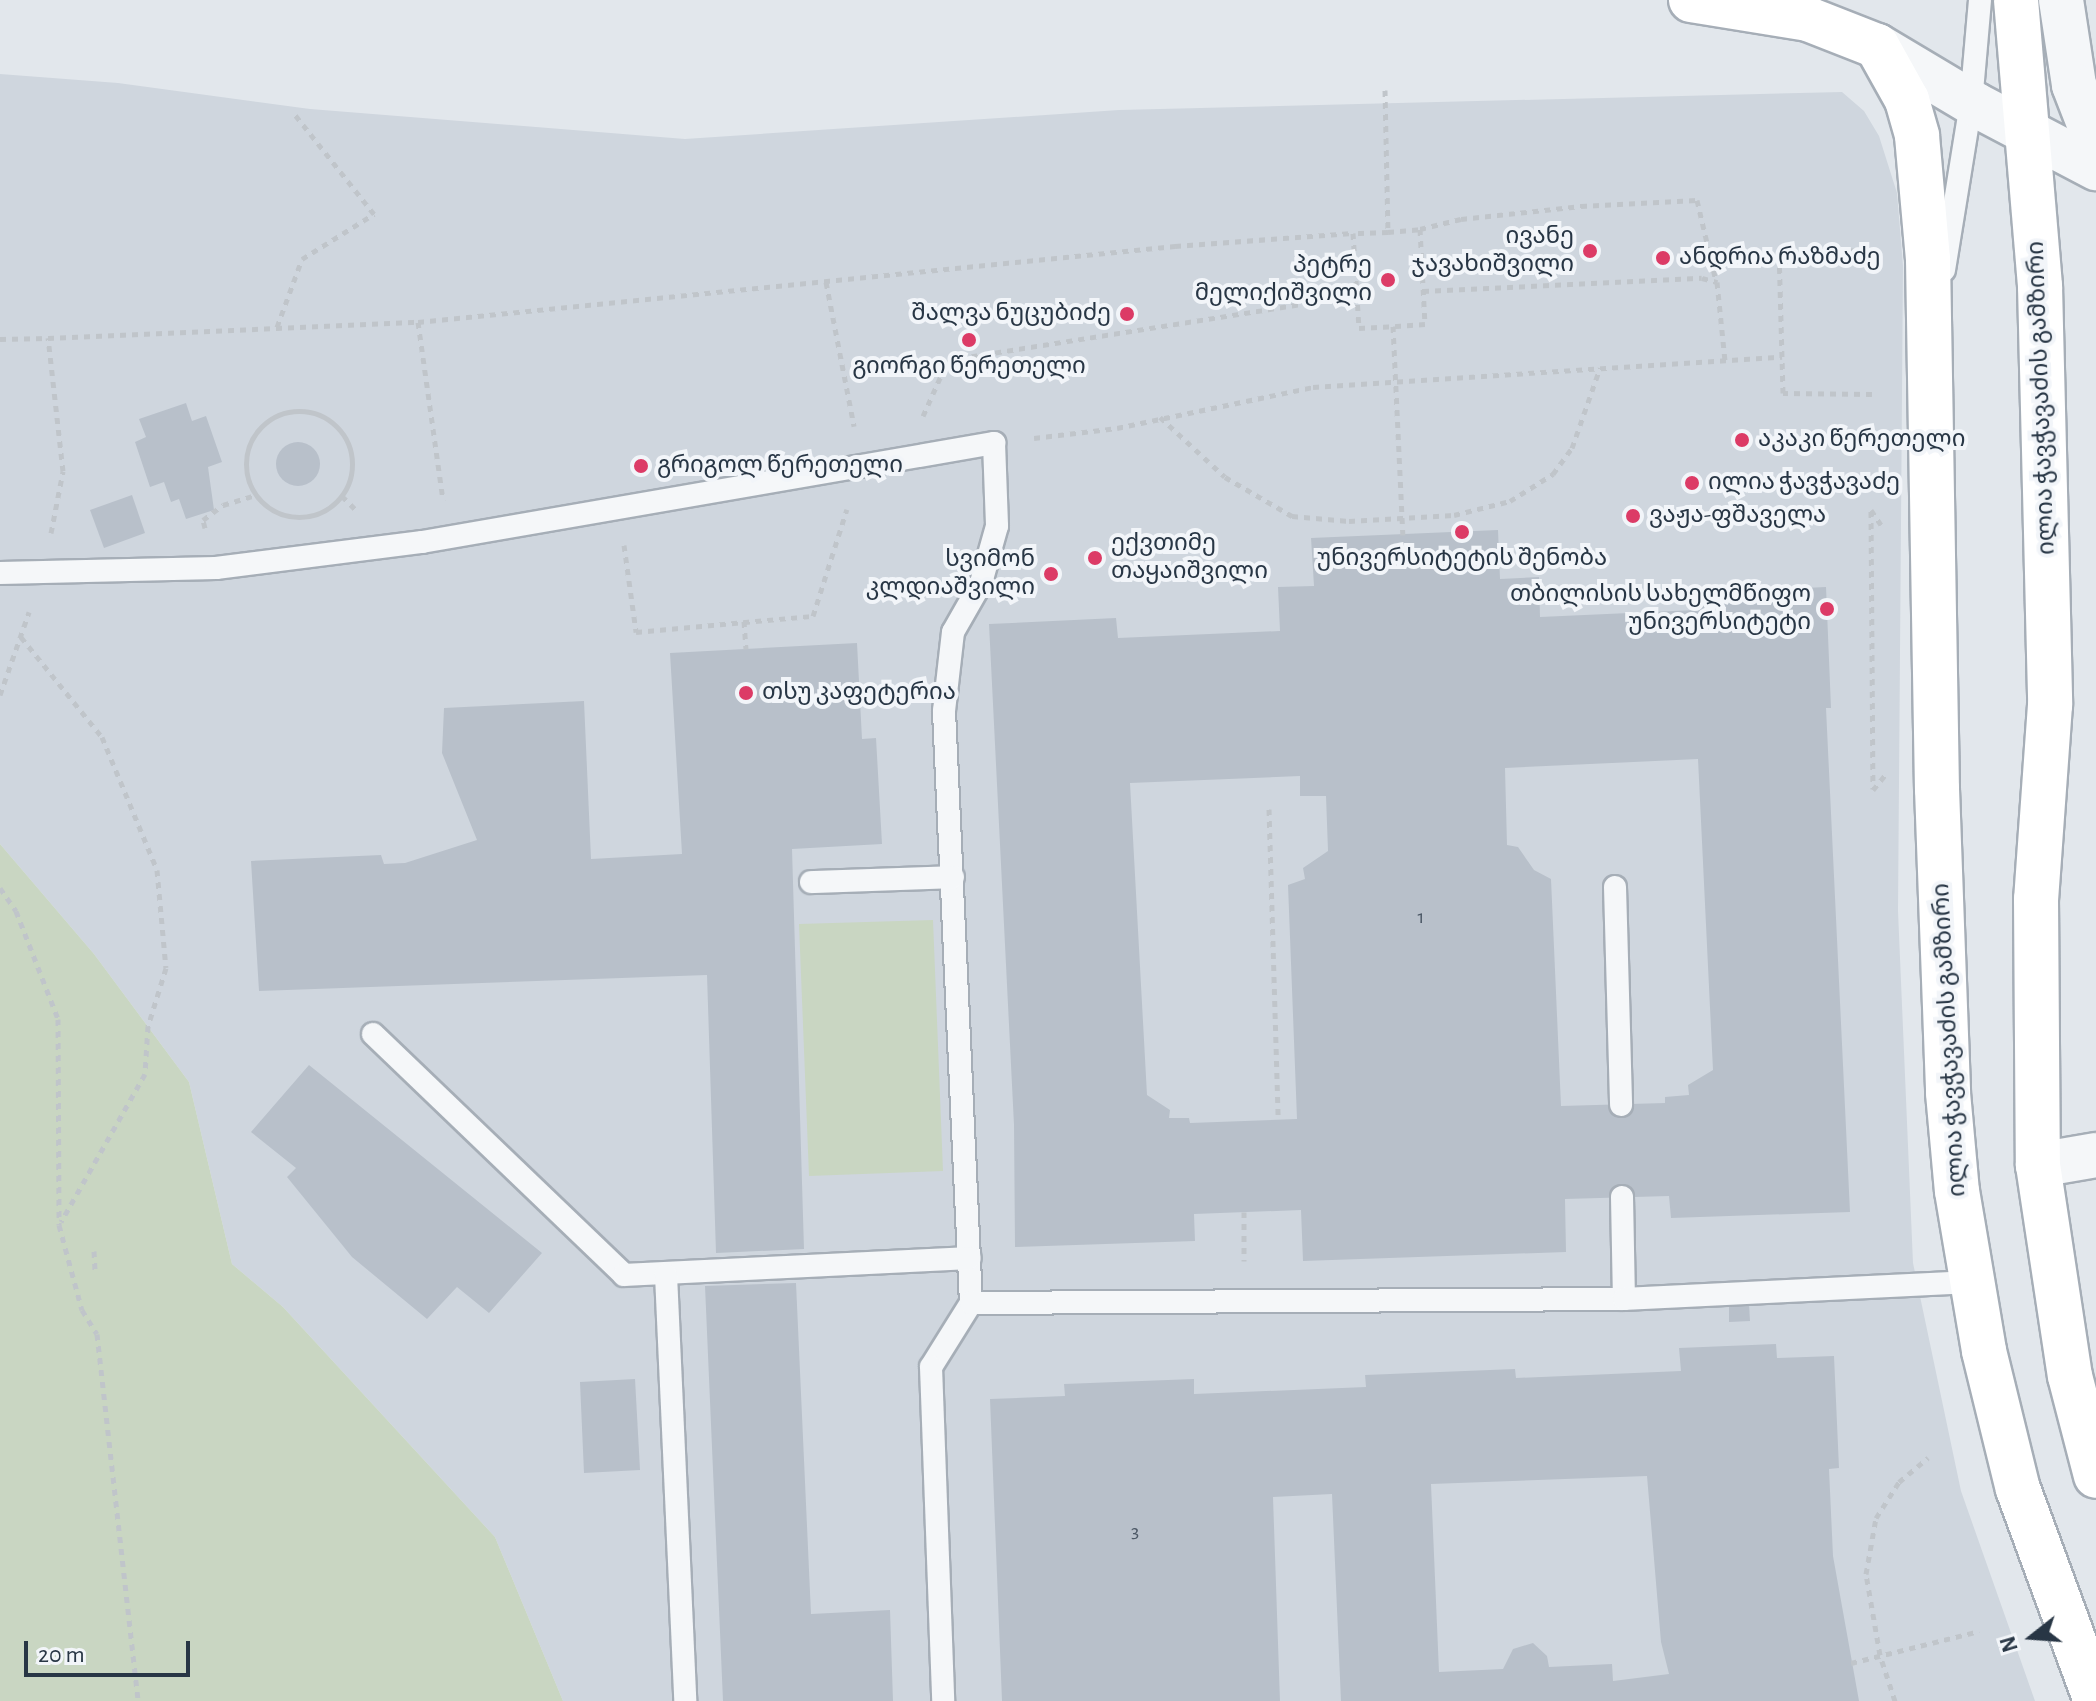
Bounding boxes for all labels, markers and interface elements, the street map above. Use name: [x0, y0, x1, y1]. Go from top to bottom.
place label: ივანე ჯავახიშვილი: [1411, 223, 1574, 279]
street label: ილია ჭავჭავაძის გამზირი: [2022, 241, 2062, 555]
marker: ივანე ჯავახიშვილი: [1581, 242, 1599, 260]
place label: ანდრია რაზმაძე: [1679, 244, 1881, 272]
marker: ანდრია რაზმაძე: [1654, 249, 1672, 267]
place label: პეტრე მელიქიშვილი: [1195, 252, 1372, 308]
marker: პეტრე მელიქიშვილი: [1379, 271, 1397, 289]
place label: შალვა ნუცუბიძე: [911, 300, 1111, 328]
marker: შალვა ნუცუბიძე: [1118, 305, 1136, 323]
marker: გიორგი წერეთელი: [960, 331, 978, 349]
place label: გიორგი წერეთელი: [852, 353, 1086, 381]
place label: აკაკი წერეთელი: [1758, 426, 1965, 454]
marker: აკაკი წერეთელი: [1733, 431, 1751, 449]
place label: გრიგოლ წერეთელი: [657, 452, 903, 480]
marker: გრიგოლ წერეთელი: [632, 457, 650, 475]
place label: ილია ჭავჭავაძე: [1708, 469, 1900, 497]
marker: ილია ჭავჭავაძე: [1683, 474, 1701, 492]
place label: ვაჟა-ფშაველა: [1649, 502, 1826, 530]
marker: ვაჟა-ფშაველა: [1624, 507, 1642, 525]
marker: უნივერსიტეტის შენობა: [1453, 523, 1471, 541]
place label: ექვთიმე თაყაიშვილი: [1111, 530, 1268, 586]
place label: უნივერსიტეტის შენობა: [1317, 545, 1607, 573]
place label: სვიმონ კლდიაშვილი: [866, 546, 1035, 602]
marker: ექვთიმე თაყაიშვილი: [1086, 549, 1104, 567]
marker: სვიმონ კლდიაშვილი: [1042, 565, 1060, 583]
place label: თბილისის სახელმწიფო უნივერსიტეტი: [1510, 581, 1811, 637]
marker: თბილისის სახელმწიფო უნივერსიტეტი: [1818, 600, 1836, 618]
place label: თსუ კაფეტერია: [762, 679, 956, 707]
marker: თსუ კაფეტერია: [737, 684, 755, 702]
street label: ილია ჭავჭავაძის გამზირი: [1927, 883, 1973, 1197]
house number: 1: [1418, 905, 1424, 929]
house number: 3: [1131, 1519, 1139, 1543]
north arrow: [1992, 1597, 2072, 1677]
scale bar: [28, 1625, 194, 1675]
text: N: [1996, 1633, 2022, 1655]
text: 20 m: [38, 1643, 85, 1667]

